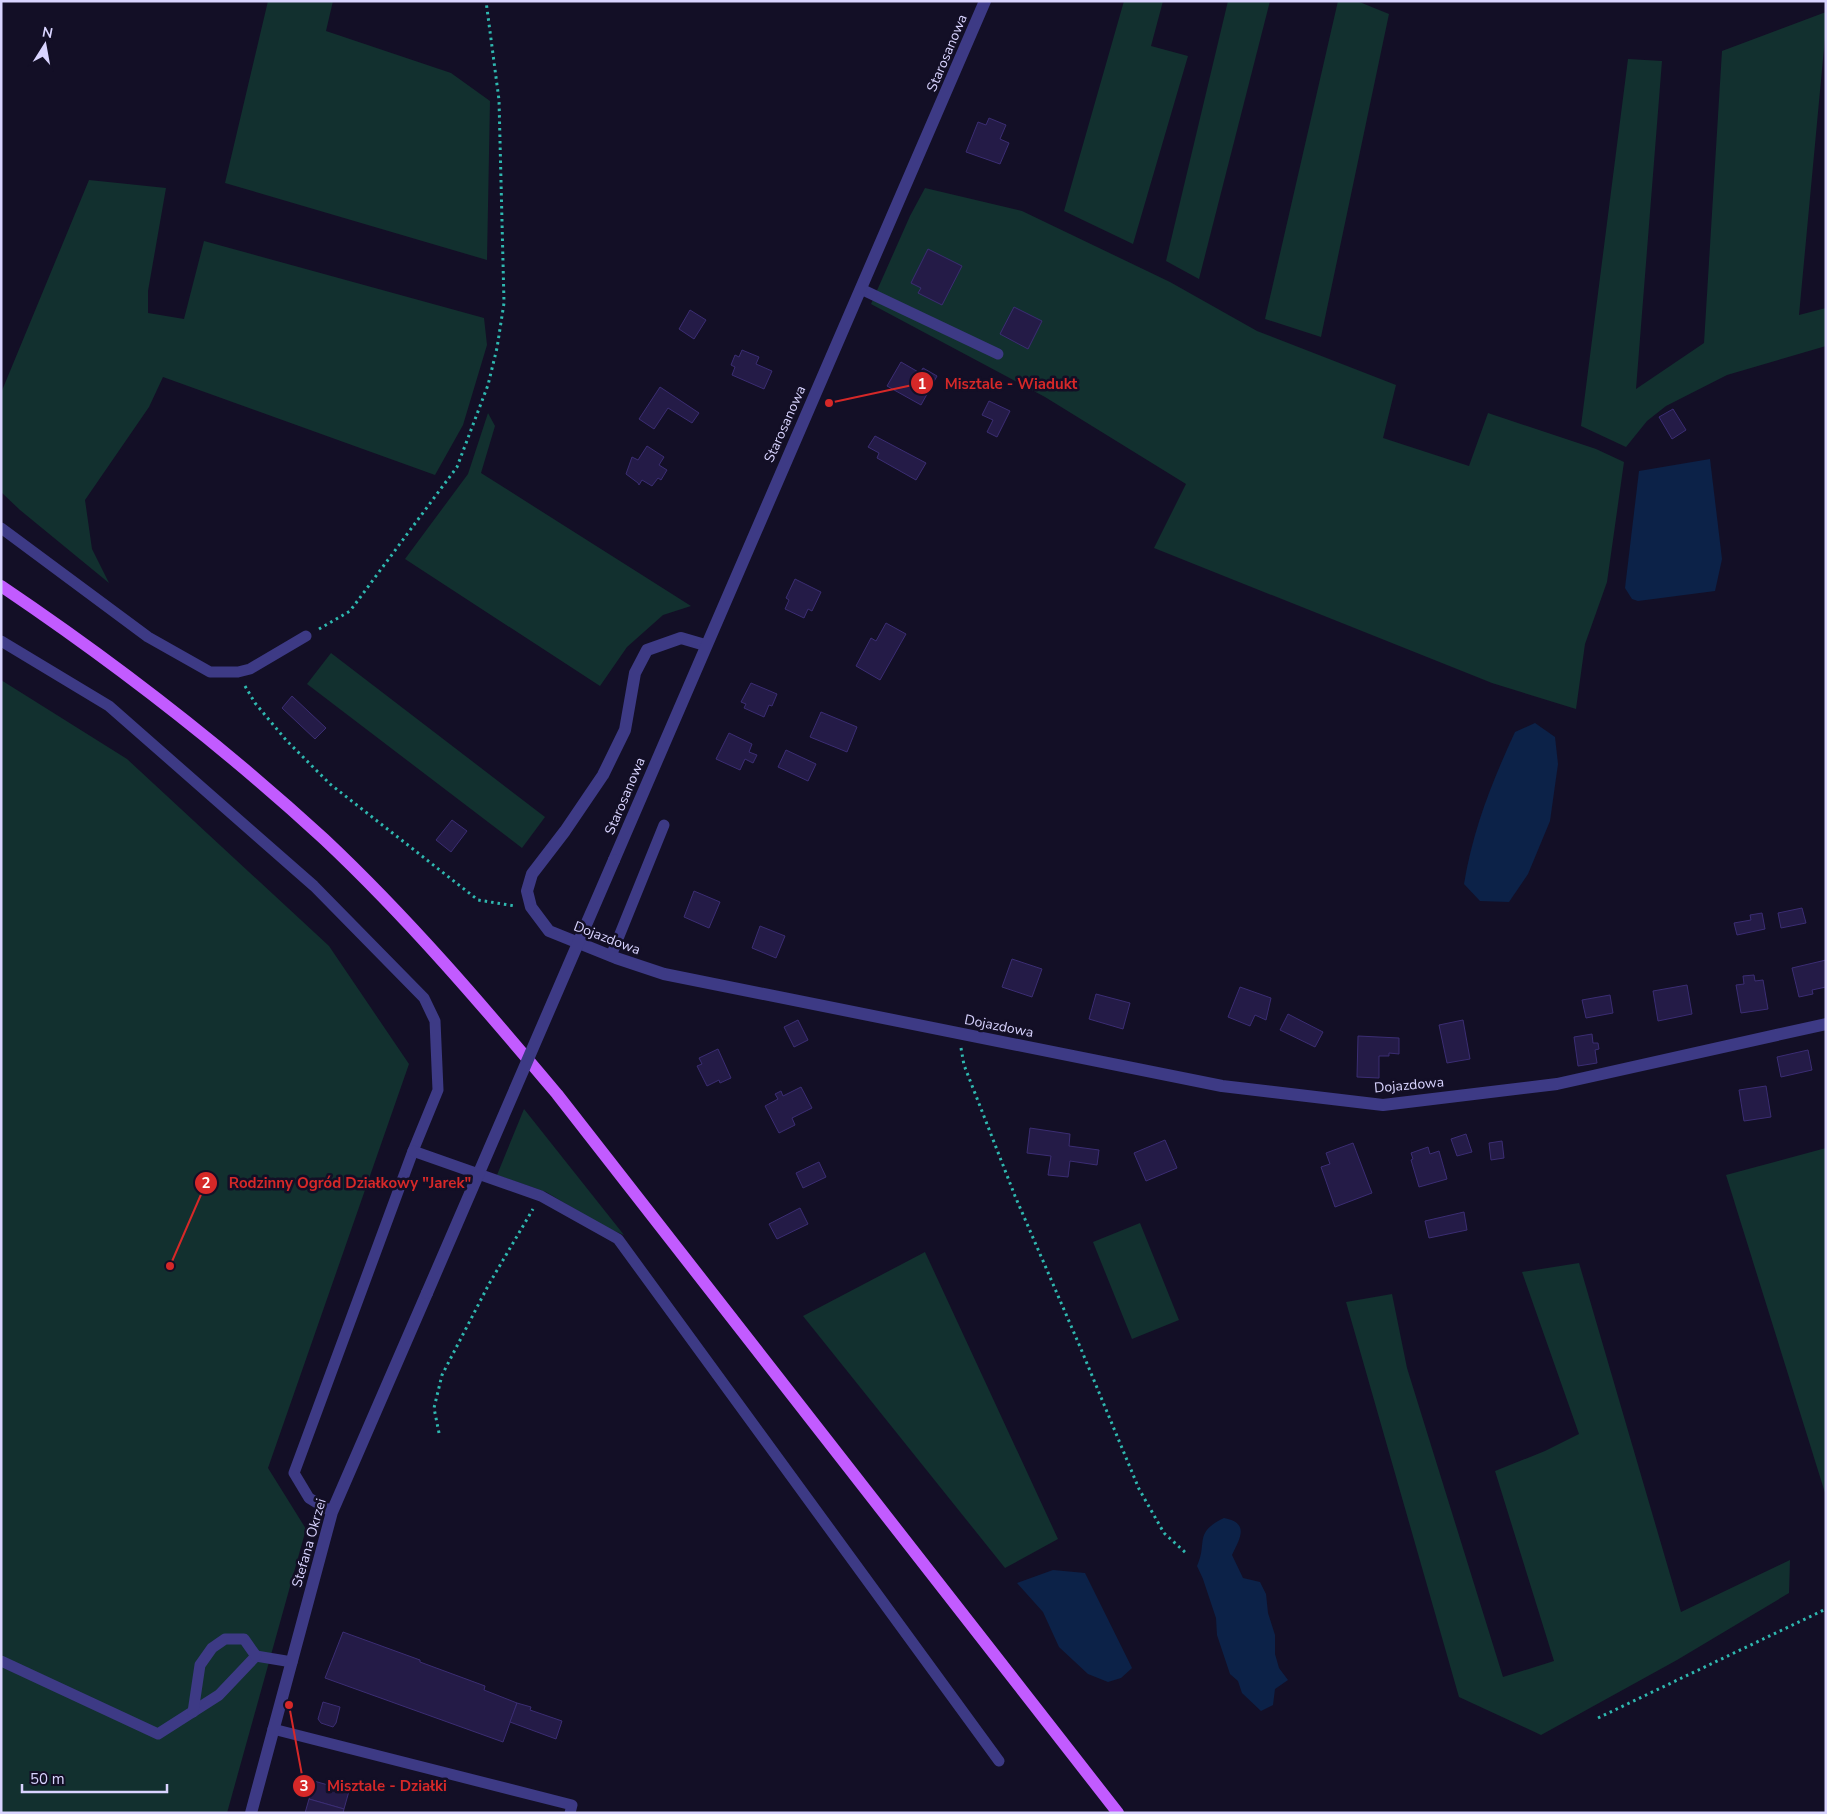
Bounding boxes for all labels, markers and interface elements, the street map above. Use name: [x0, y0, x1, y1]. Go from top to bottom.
street label: Starosanowa: [922, 11, 972, 95]
north arrow: [20, 20, 70, 70]
text: N: [40, 22, 54, 43]
callout: Misztale - Wiadukt: [910, 368, 1087, 398]
text: 1: [917, 374, 927, 394]
text: Misztale - Wiadukt: [945, 374, 1078, 394]
street label: Starosanowa: [760, 382, 810, 466]
street label: Starosanowa: [600, 754, 650, 838]
street label: Dojazdowa: [571, 917, 643, 959]
street label: Dojazdowa: [963, 1010, 1035, 1042]
street label: Dojazdowa: [1373, 1072, 1445, 1098]
callout: Rodzinny Ogród Działkowy "Jarek": [194, 1168, 481, 1198]
text: 2: [201, 1173, 211, 1193]
text: Rodzinny Ogród Działkowy "Jarek": [229, 1173, 471, 1193]
street label: Stefana Okrzei: [287, 1496, 331, 1590]
scale bar: [22, 1762, 168, 1794]
text: 50 m: [30, 1769, 65, 1789]
callout: Misztale - Działki: [292, 1771, 457, 1801]
text: 3: [299, 1776, 309, 1796]
text: Misztale - Działki: [327, 1776, 447, 1796]

